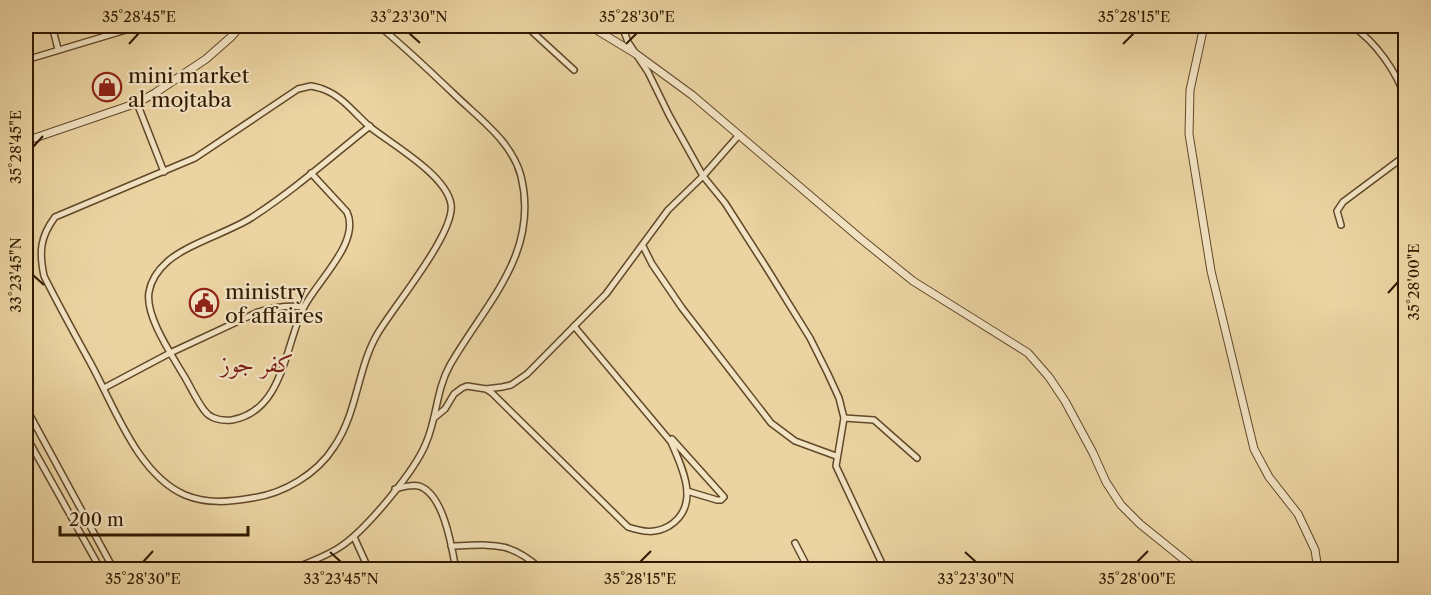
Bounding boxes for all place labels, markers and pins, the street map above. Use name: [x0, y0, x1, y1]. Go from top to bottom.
place label: mini market al mojtaba: [128, 63, 250, 112]
shop icon: mini market al mojtaba: [91, 71, 123, 103]
place label: ministry of affaires: [225, 279, 323, 328]
public building icon: ministry of affaires: [188, 287, 220, 319]

